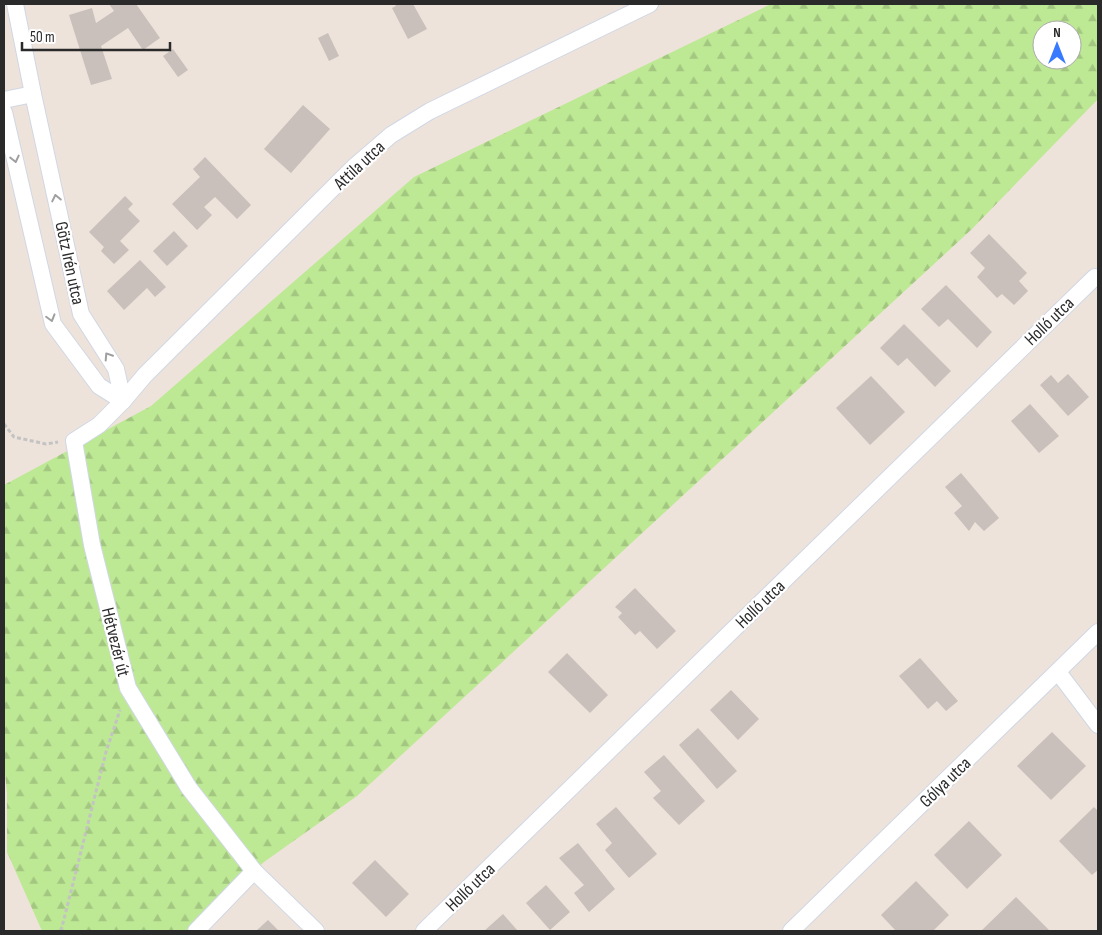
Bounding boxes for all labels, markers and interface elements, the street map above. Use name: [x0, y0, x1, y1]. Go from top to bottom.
scale bar: [22, 20, 170, 52]
north arrow: [1032, 20, 1082, 70]
text: N: [1053, 24, 1061, 41]
text: 50 m: [30, 28, 55, 47]
street label: Attila utca: [329, 137, 389, 195]
one-way arrow: [9, 155, 20, 164]
one-way arrow: [51, 194, 62, 203]
street label: Götz Irén utca: [50, 220, 89, 307]
street label: Holló utca: [1020, 293, 1078, 350]
one-way arrow: [46, 313, 56, 321]
one-way arrow: [104, 352, 114, 361]
street label: Holló utca: [731, 576, 789, 633]
street label: Hétvezér út: [97, 605, 134, 679]
street label: Gólya utca: [915, 753, 975, 812]
street label: Holló utca: [441, 859, 499, 916]

